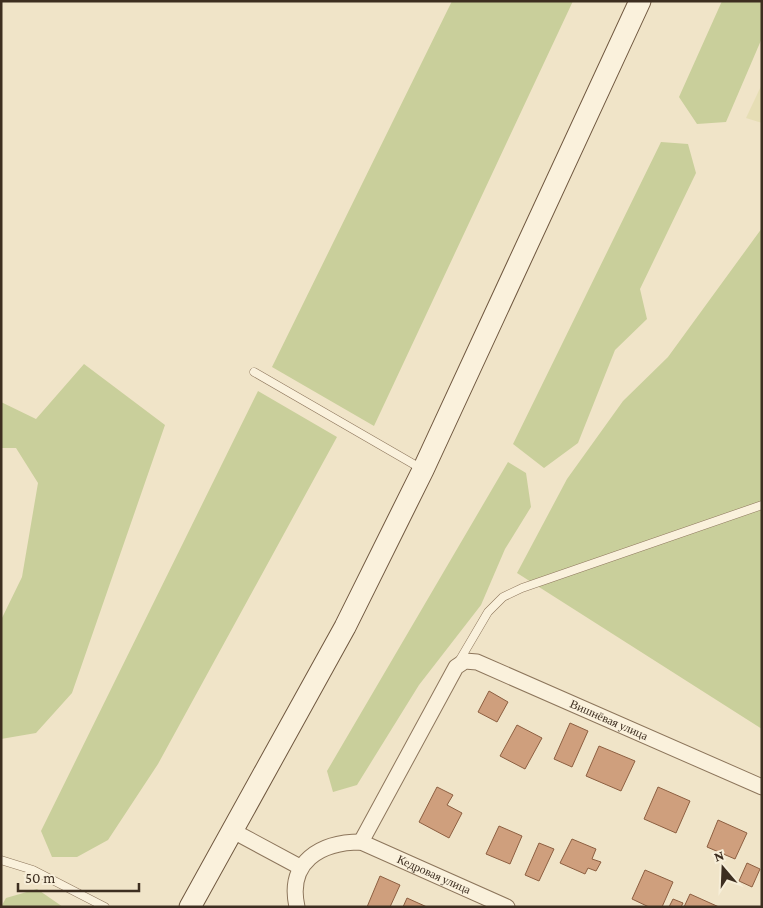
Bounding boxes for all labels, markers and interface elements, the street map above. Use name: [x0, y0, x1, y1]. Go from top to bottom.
street label: Вишнёвая улица: [568, 697, 651, 743]
north arrow: [698, 843, 748, 893]
text: N: [712, 846, 726, 865]
street label: Кедровая улица: [395, 852, 473, 897]
scale bar: [18, 860, 139, 892]
text: 50 m: [25, 870, 55, 886]

